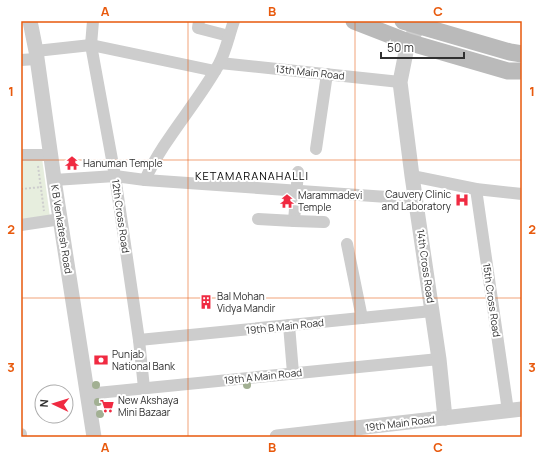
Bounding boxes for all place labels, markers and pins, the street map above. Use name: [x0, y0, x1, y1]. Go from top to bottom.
temple icon: Hanuman Temple: [64, 155, 80, 171]
place label: Hanuman Temple: [83, 156, 163, 170]
place label: Cauvery Clinic and Laboratory: [382, 187, 452, 213]
place label: Marammadevi Temple: [298, 188, 362, 214]
hospital icon: Cauvery Clinic and Laboratory: [454, 192, 470, 208]
temple icon: Marammadevi Temple: [279, 193, 295, 209]
place label: Bal Mohan Vidya Mandir: [217, 289, 276, 315]
building icon: Bal Mohan Vidya Mandir: [198, 294, 214, 310]
place label: Punjab National Bank: [112, 347, 176, 373]
bank icon: Punjab National Bank: [93, 352, 109, 368]
place label: New Akshaya Mini Bazaar: [118, 393, 178, 419]
supermarket icon: New Akshaya Mini Bazaar: [99, 398, 115, 414]

